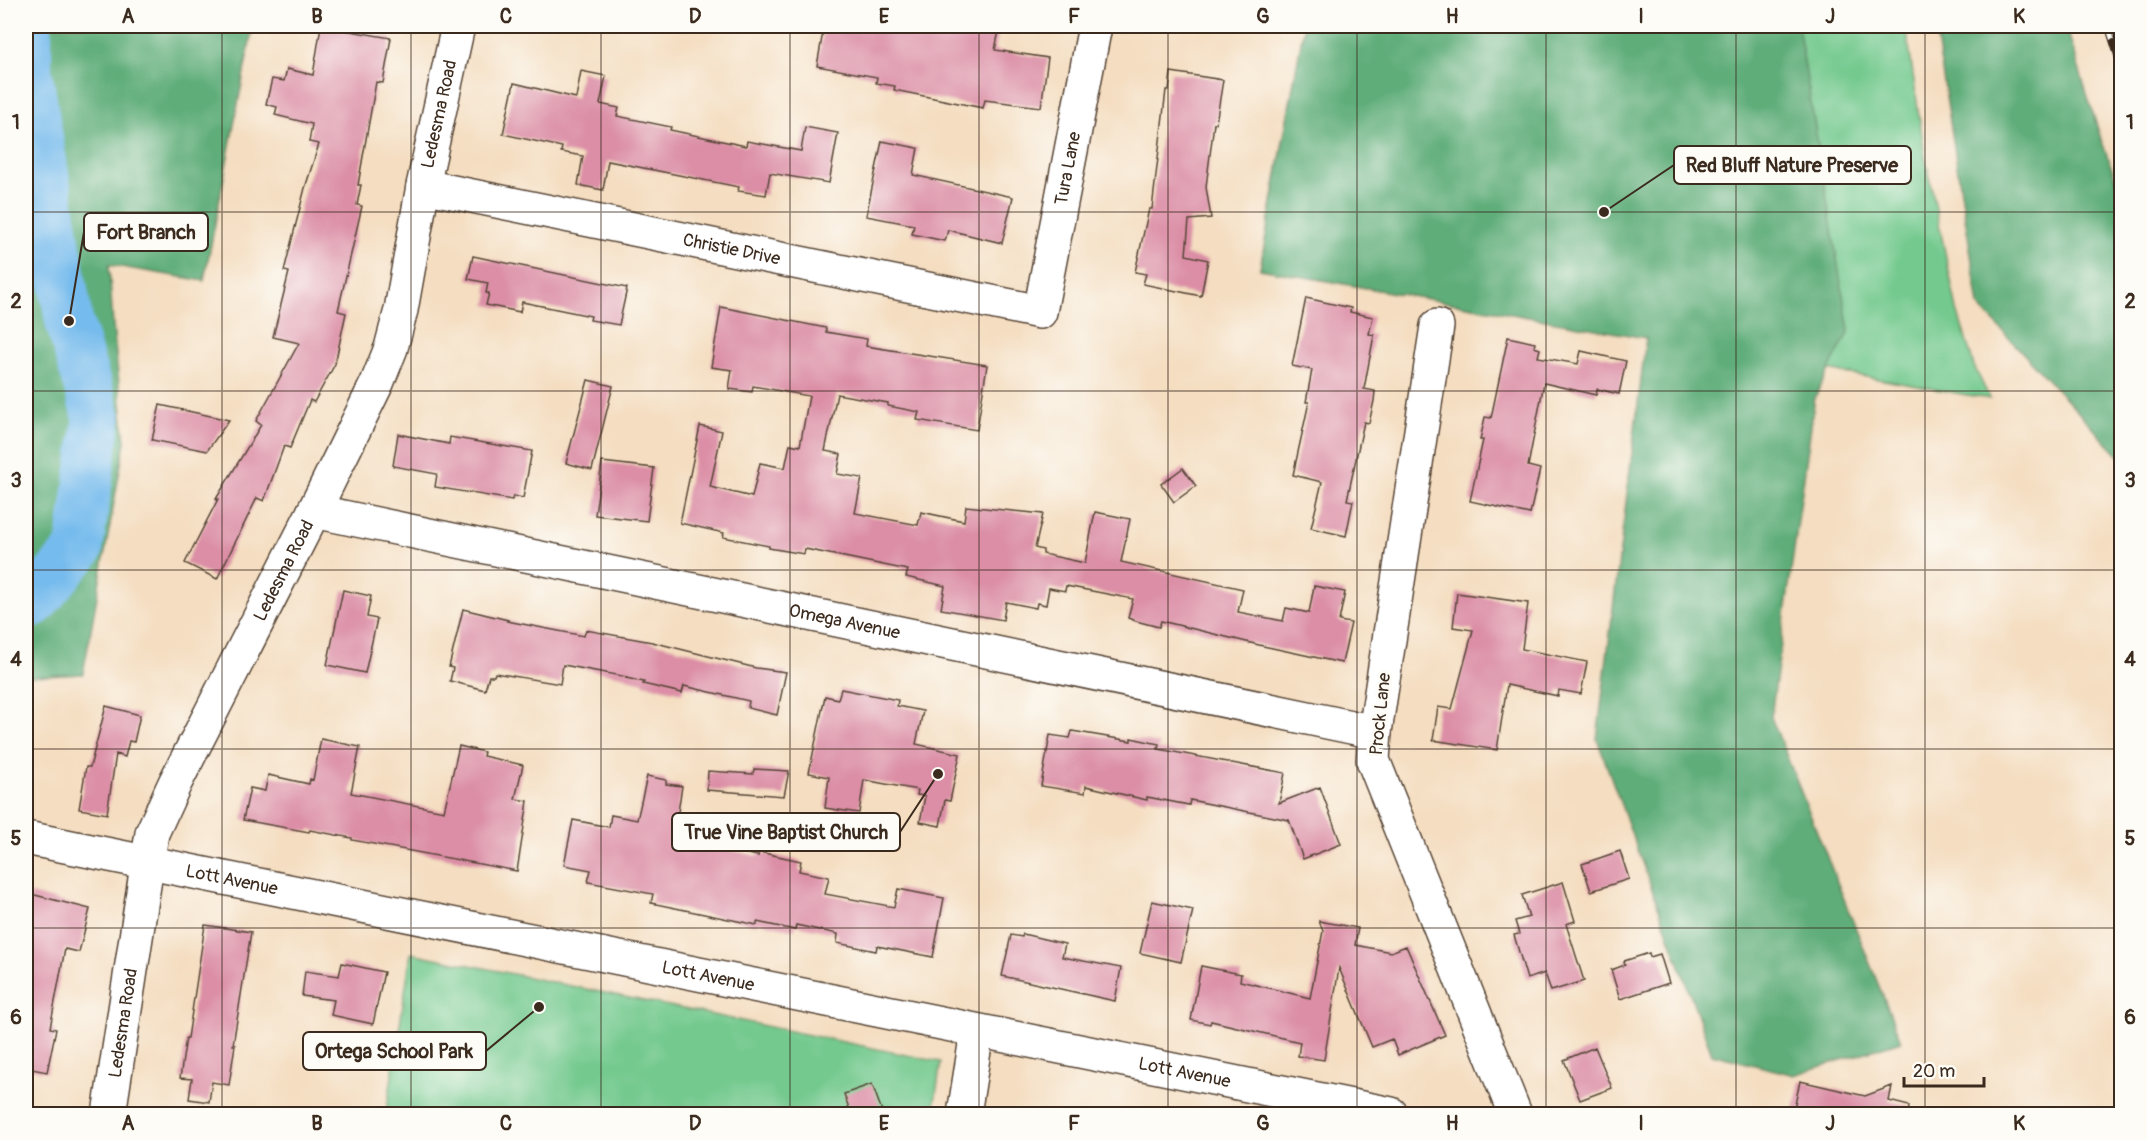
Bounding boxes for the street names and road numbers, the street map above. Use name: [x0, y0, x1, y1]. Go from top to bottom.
street label: Ledesma Road: [416, 58, 462, 171]
street label: Tura Lane: [1050, 130, 1086, 207]
street label: Christie Drive: [681, 228, 782, 271]
street label: Ledesma Road: [249, 516, 319, 625]
street label: Omega Avenue: [787, 599, 902, 645]
street label: Prock Lane: [1365, 672, 1396, 756]
street label: Lott Avenue: [184, 860, 280, 901]
street label: Lott Avenue: [660, 956, 756, 997]
street label: Ledesma Road: [104, 967, 143, 1080]
street label: Lott Avenue: [1136, 1052, 1233, 1093]

